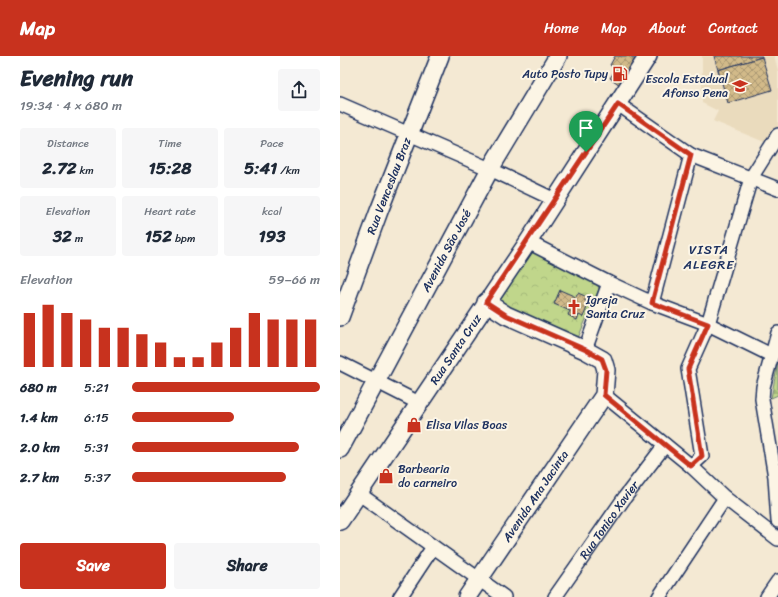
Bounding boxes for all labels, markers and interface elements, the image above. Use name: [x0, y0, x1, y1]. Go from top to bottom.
text: Map: [20, 12, 55, 45]
text: Home: [544, 16, 579, 41]
text: Map: [601, 16, 627, 41]
text: About: [649, 16, 686, 41]
text: Contact: [708, 16, 758, 41]
text: Evening run: [20, 59, 133, 98]
place label: Auto Posto Tupy: [521, 63, 609, 85]
fuel station icon: Auto Posto Tupy: [611, 65, 629, 83]
place label: Escola Estadual Afonso Pena: [646, 68, 729, 104]
button: share: [278, 69, 320, 111]
school or university icon: Escola Estadual Afonso Pena: [731, 77, 749, 95]
text: 19:34 · 4 × 680 m: [20, 94, 122, 117]
pin: [569, 111, 603, 152]
icon: arrive: [575, 117, 597, 139]
text: Distance: [47, 134, 89, 153]
text: Time: [158, 134, 182, 153]
text: Pace: [260, 134, 284, 153]
street label: Rua Venceslau Braz: [360, 134, 418, 238]
text: 2.72: [42, 153, 77, 183]
text: 15:28: [149, 153, 191, 183]
text: 5:41: [244, 153, 277, 183]
text: km: [77, 161, 94, 180]
text: /km: [277, 161, 300, 180]
text: Elevation: [46, 202, 90, 221]
text: Heart rate: [144, 202, 196, 221]
text: kcal: [262, 202, 282, 221]
street label: Avenida São José: [415, 205, 477, 297]
text: 32: [53, 221, 72, 251]
text: 152: [145, 221, 172, 251]
text: 193: [258, 221, 286, 251]
text: m: [72, 229, 83, 248]
text: bpm: [172, 229, 195, 248]
district label: VISTA ALEGRE: [683, 238, 734, 276]
text: Elevation: [20, 268, 73, 291]
text: 59–66 m: [269, 268, 320, 291]
place label: Igreja Santa Cruz: [585, 289, 645, 325]
church icon: Igreja Santa Cruz: [565, 298, 583, 316]
street label: Rua Santa Cruz: [424, 309, 488, 389]
text: 680 m: [20, 376, 57, 399]
text: 5:21: [84, 376, 109, 399]
text: 1.4 km: [20, 406, 58, 429]
text: 6:15: [84, 406, 109, 429]
place label: Elisa Vilas Boas: [426, 414, 508, 436]
shop icon: Elisa Vilas Boas: [405, 416, 423, 434]
text: 2.0 km: [20, 436, 60, 459]
text: 5:31: [84, 436, 109, 459]
street label: Avenida Ana Jacinta: [496, 445, 575, 547]
place label: Barbearia do carneiro: [398, 458, 457, 494]
text: 2.7 km: [20, 466, 59, 489]
text: 5:37: [84, 466, 110, 489]
shop icon: Barbearia do carneiro: [377, 467, 395, 485]
street label: Rua Tonico Xavier: [573, 475, 645, 564]
button: Save: [20, 543, 166, 589]
button: Share: [174, 543, 320, 589]

